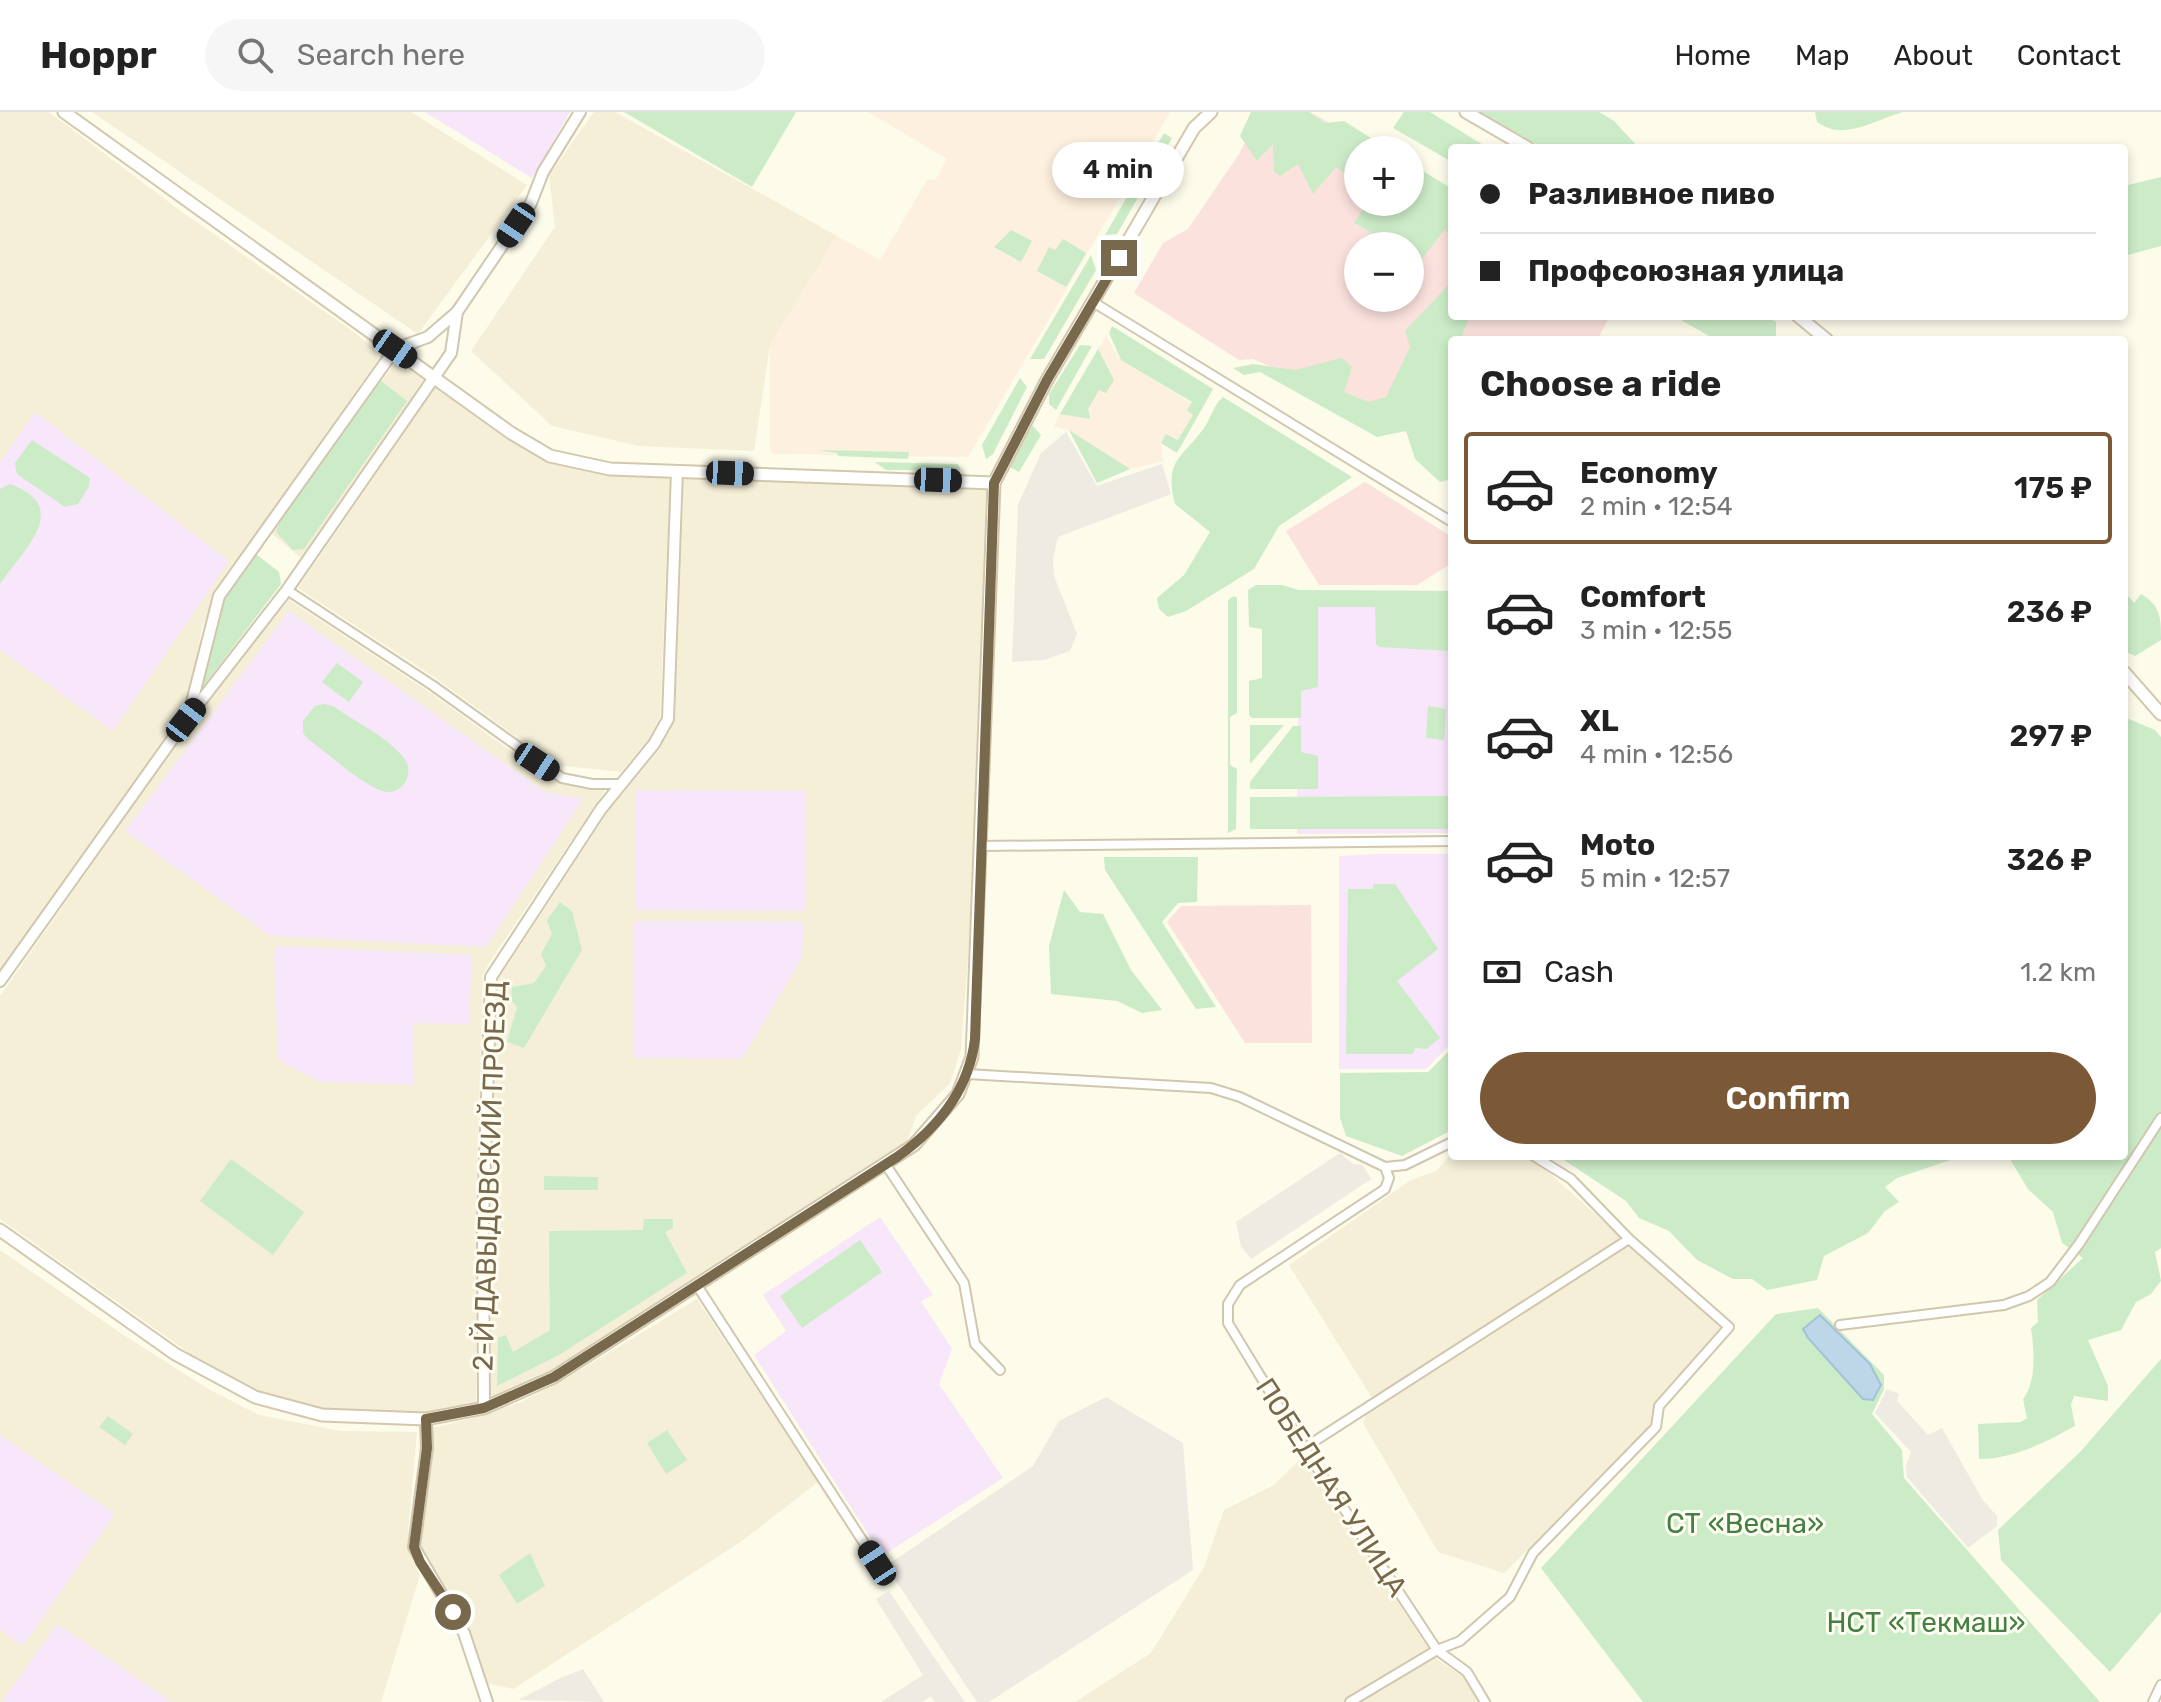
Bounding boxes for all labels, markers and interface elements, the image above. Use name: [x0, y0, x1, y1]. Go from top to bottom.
search box: [205, 19, 765, 91]
text: Hoppr: [40, 32, 157, 78]
icon: search: [233, 33, 277, 77]
text: Search here: [297, 37, 465, 73]
text: Home: [1674, 39, 1751, 72]
text: Map: [1795, 39, 1849, 72]
text: About: [1893, 39, 1973, 72]
text: Contact: [2017, 39, 2121, 72]
map controls: [1344, 136, 1424, 312]
button: +: [1344, 136, 1424, 216]
callout: 4 min: [1053, 142, 1185, 198]
text: 4 min: [1083, 154, 1153, 185]
text: Разливное пиво: [1528, 176, 1775, 212]
car: [493, 198, 539, 252]
button: −: [1344, 232, 1424, 312]
route end: [1101, 240, 1137, 276]
text: Профсоюзная улица: [1528, 253, 1844, 289]
car: [368, 325, 422, 373]
text: Choose a ride: [1480, 362, 1721, 405]
icon: car: [1484, 452, 1556, 524]
text: Economy: [1580, 455, 1718, 491]
car: [706, 460, 754, 486]
car: [914, 467, 962, 493]
text: 175 ₽: [2014, 470, 2092, 506]
text: 2 min · 12:54: [1580, 491, 1733, 522]
icon: car: [1484, 576, 1556, 648]
text: Comfort: [1580, 579, 1706, 615]
text: 236 ₽: [2007, 594, 2092, 630]
text: 3 min · 12:55: [1580, 615, 1732, 646]
car: [162, 694, 210, 746]
icon: car: [1484, 700, 1556, 772]
text: XL: [1580, 703, 1619, 739]
text: 297 ₽: [2010, 718, 2092, 754]
car: [510, 739, 564, 785]
text: 4 min · 12:56: [1580, 739, 1733, 770]
icon: car: [1484, 824, 1556, 896]
text: Moto: [1580, 827, 1655, 863]
text: 326 ₽: [2007, 842, 2092, 878]
text: 5 min · 12:57: [1580, 863, 1730, 894]
icon: cash: [1480, 950, 1524, 994]
text: Cash: [1544, 954, 1614, 990]
text: 1.2 km: [2020, 957, 2096, 988]
street label: 2-Й ДАВЫДОВСКИЙ ПРОЕЗД: [466, 980, 513, 1372]
button: Confirm: [1480, 1052, 2096, 1144]
street label: ПОБЕДНАЯ УЛИЦА: [1249, 1372, 1414, 1603]
park label: СТ «Весна»: [1666, 1507, 1824, 1540]
car: [854, 1536, 900, 1590]
route start: [435, 1594, 471, 1630]
park label: НСТ «Текмаш»: [1826, 1606, 2026, 1639]

